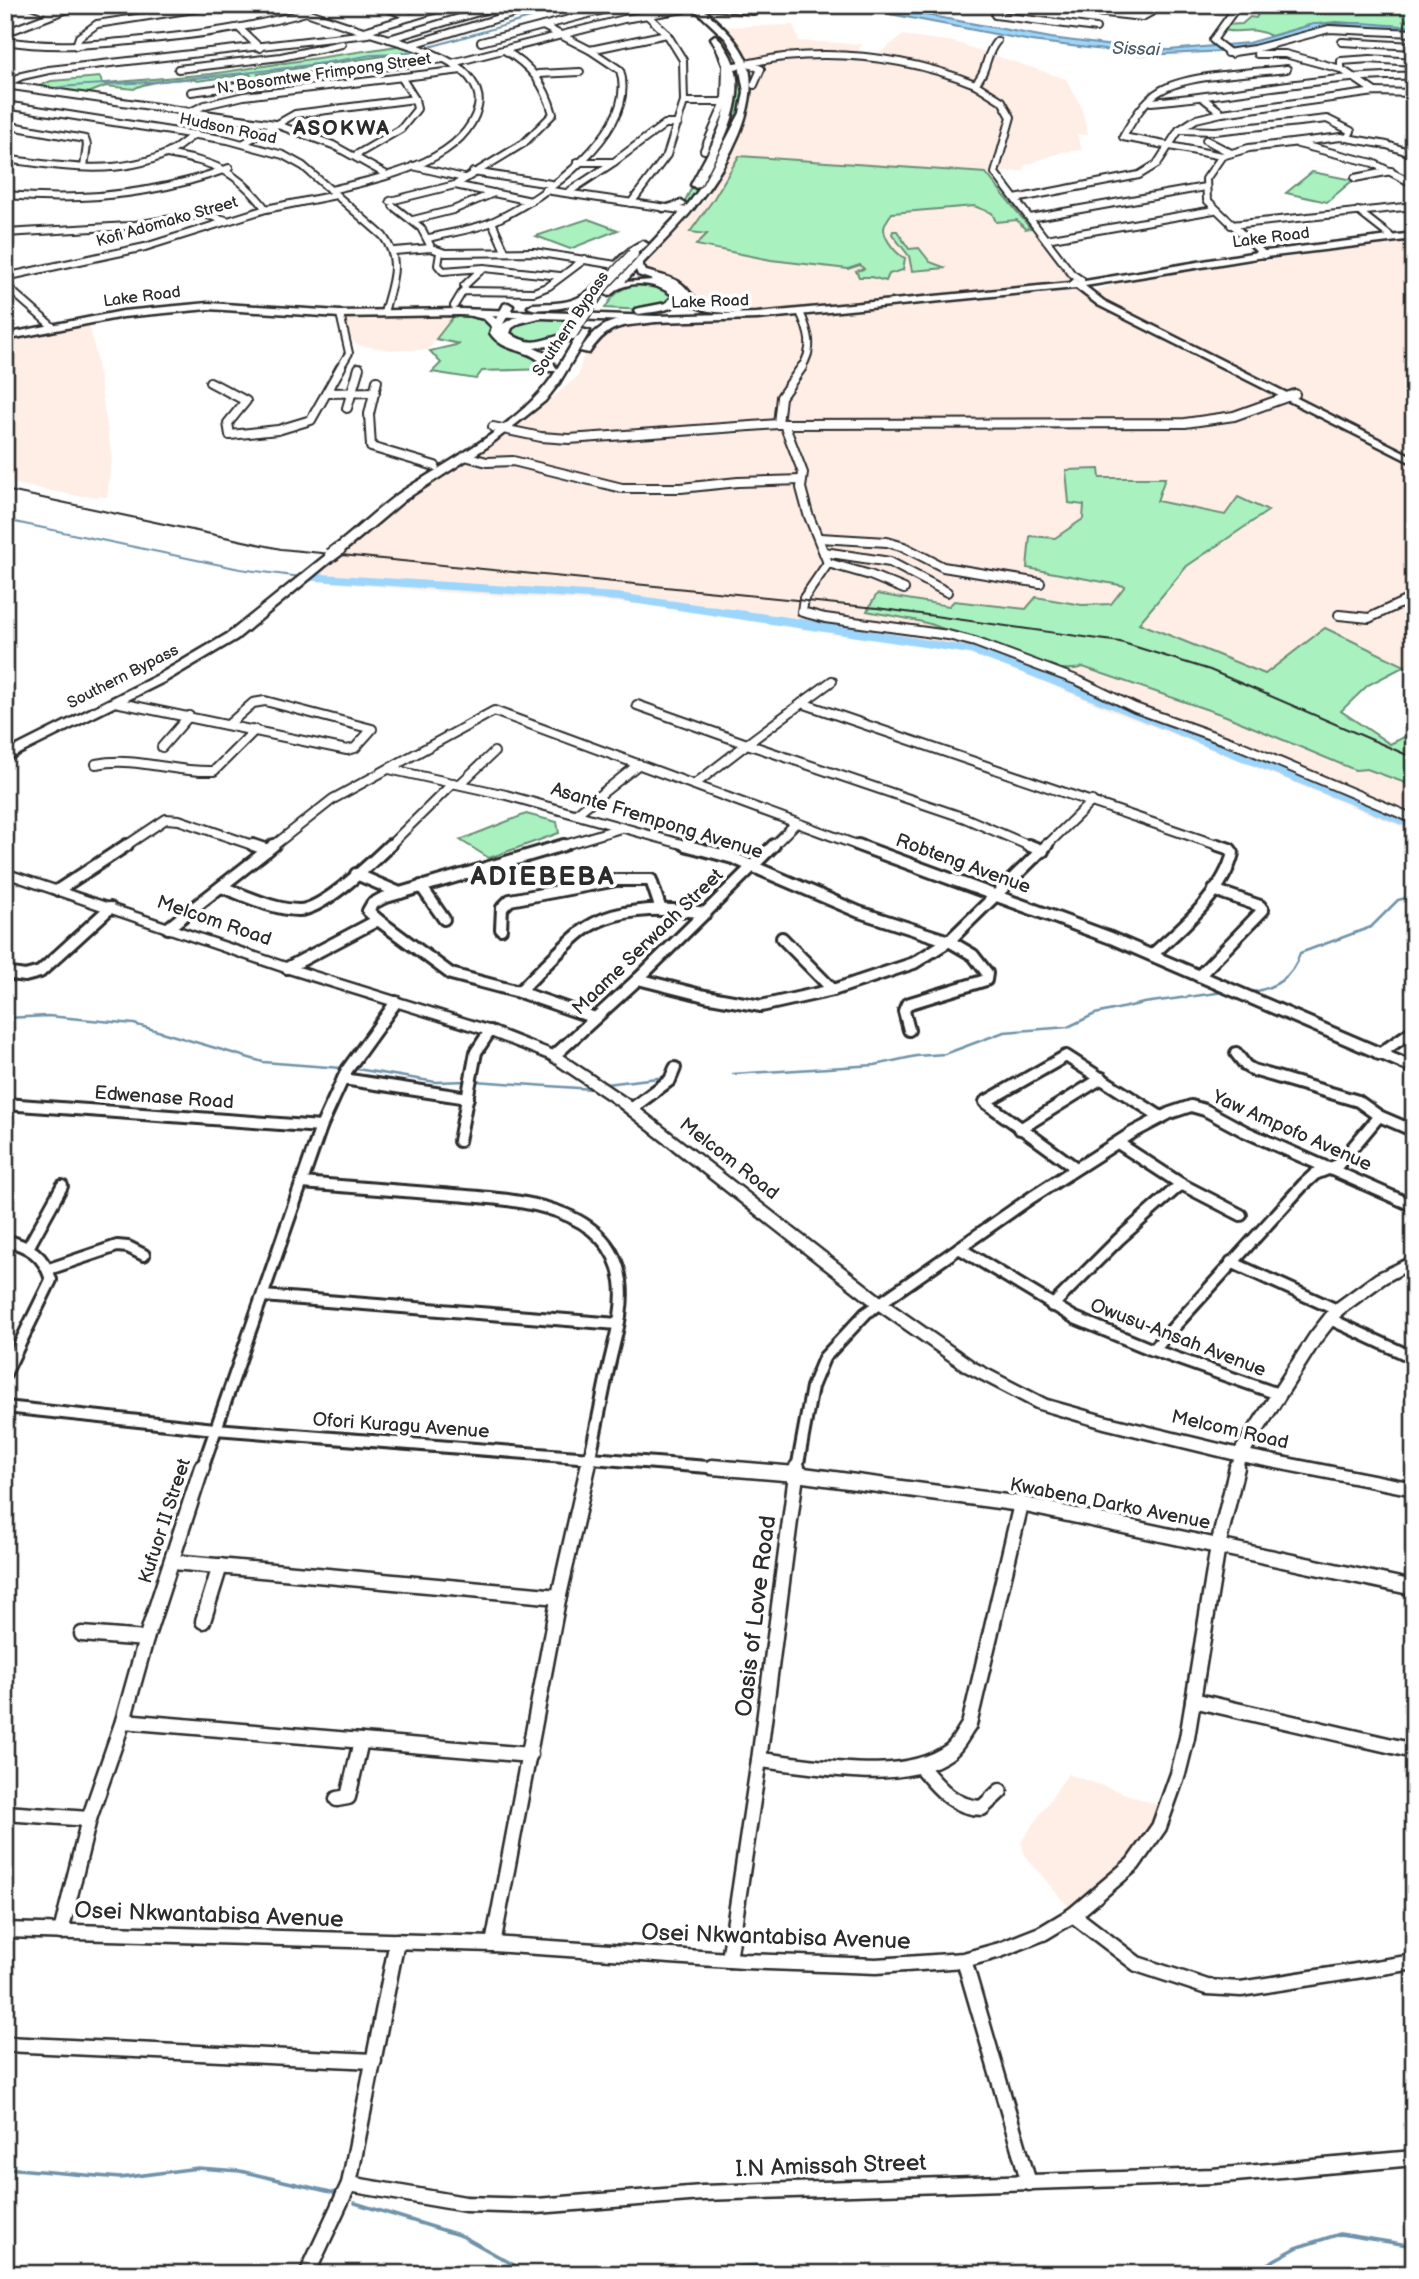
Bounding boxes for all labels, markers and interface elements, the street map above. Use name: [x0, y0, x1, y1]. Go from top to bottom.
water label: Sissai: [1112, 38, 1161, 60]
street label: N. Bosomtwe Frimpong Street: [216, 50, 432, 98]
street label: Hudson Road: [178, 109, 278, 149]
district label: ASOKWA: [292, 116, 391, 141]
street label: Kofi Adomako Street: [94, 193, 240, 251]
street label: Lake Road: [1231, 224, 1311, 252]
street label: Southern Bypass: [529, 268, 613, 380]
street label: Lake Road: [102, 283, 182, 311]
street label: Lake Road: [671, 291, 749, 313]
street label: Southern Bypass: [64, 641, 182, 713]
street label: Asante Frempong Avenue: [548, 778, 766, 864]
street label: Robteng Avenue: [892, 829, 1034, 899]
district label: ADIEBEBA: [469, 862, 616, 893]
street label: Maame Serwaah Street: [568, 864, 728, 1020]
street label: Melcom Road: [154, 891, 274, 951]
street label: Edwenase Road: [93, 1082, 235, 1114]
street label: Yaw Ampofo Avenue: [1208, 1085, 1375, 1176]
street label: Melcom Road: [675, 1113, 783, 1205]
street label: Owusu-Ansah Avenue: [1087, 1294, 1269, 1382]
street label: Melcom Road: [1169, 1405, 1291, 1455]
street label: Ofori Kuragu Avenue: [312, 1408, 490, 1444]
street label: Kufuor II Street: [134, 1455, 196, 1586]
street label: Kwabena Darko Avenue: [1008, 1473, 1212, 1535]
street label: Oasis of Love Road: [730, 1514, 782, 1718]
street label: Osei Nkwantabisa Avenue: [74, 1896, 344, 1934]
street label: Osei Nkwantabisa Avenue: [641, 1918, 911, 1956]
street label: I.N Amissah Street: [735, 2149, 927, 2183]

